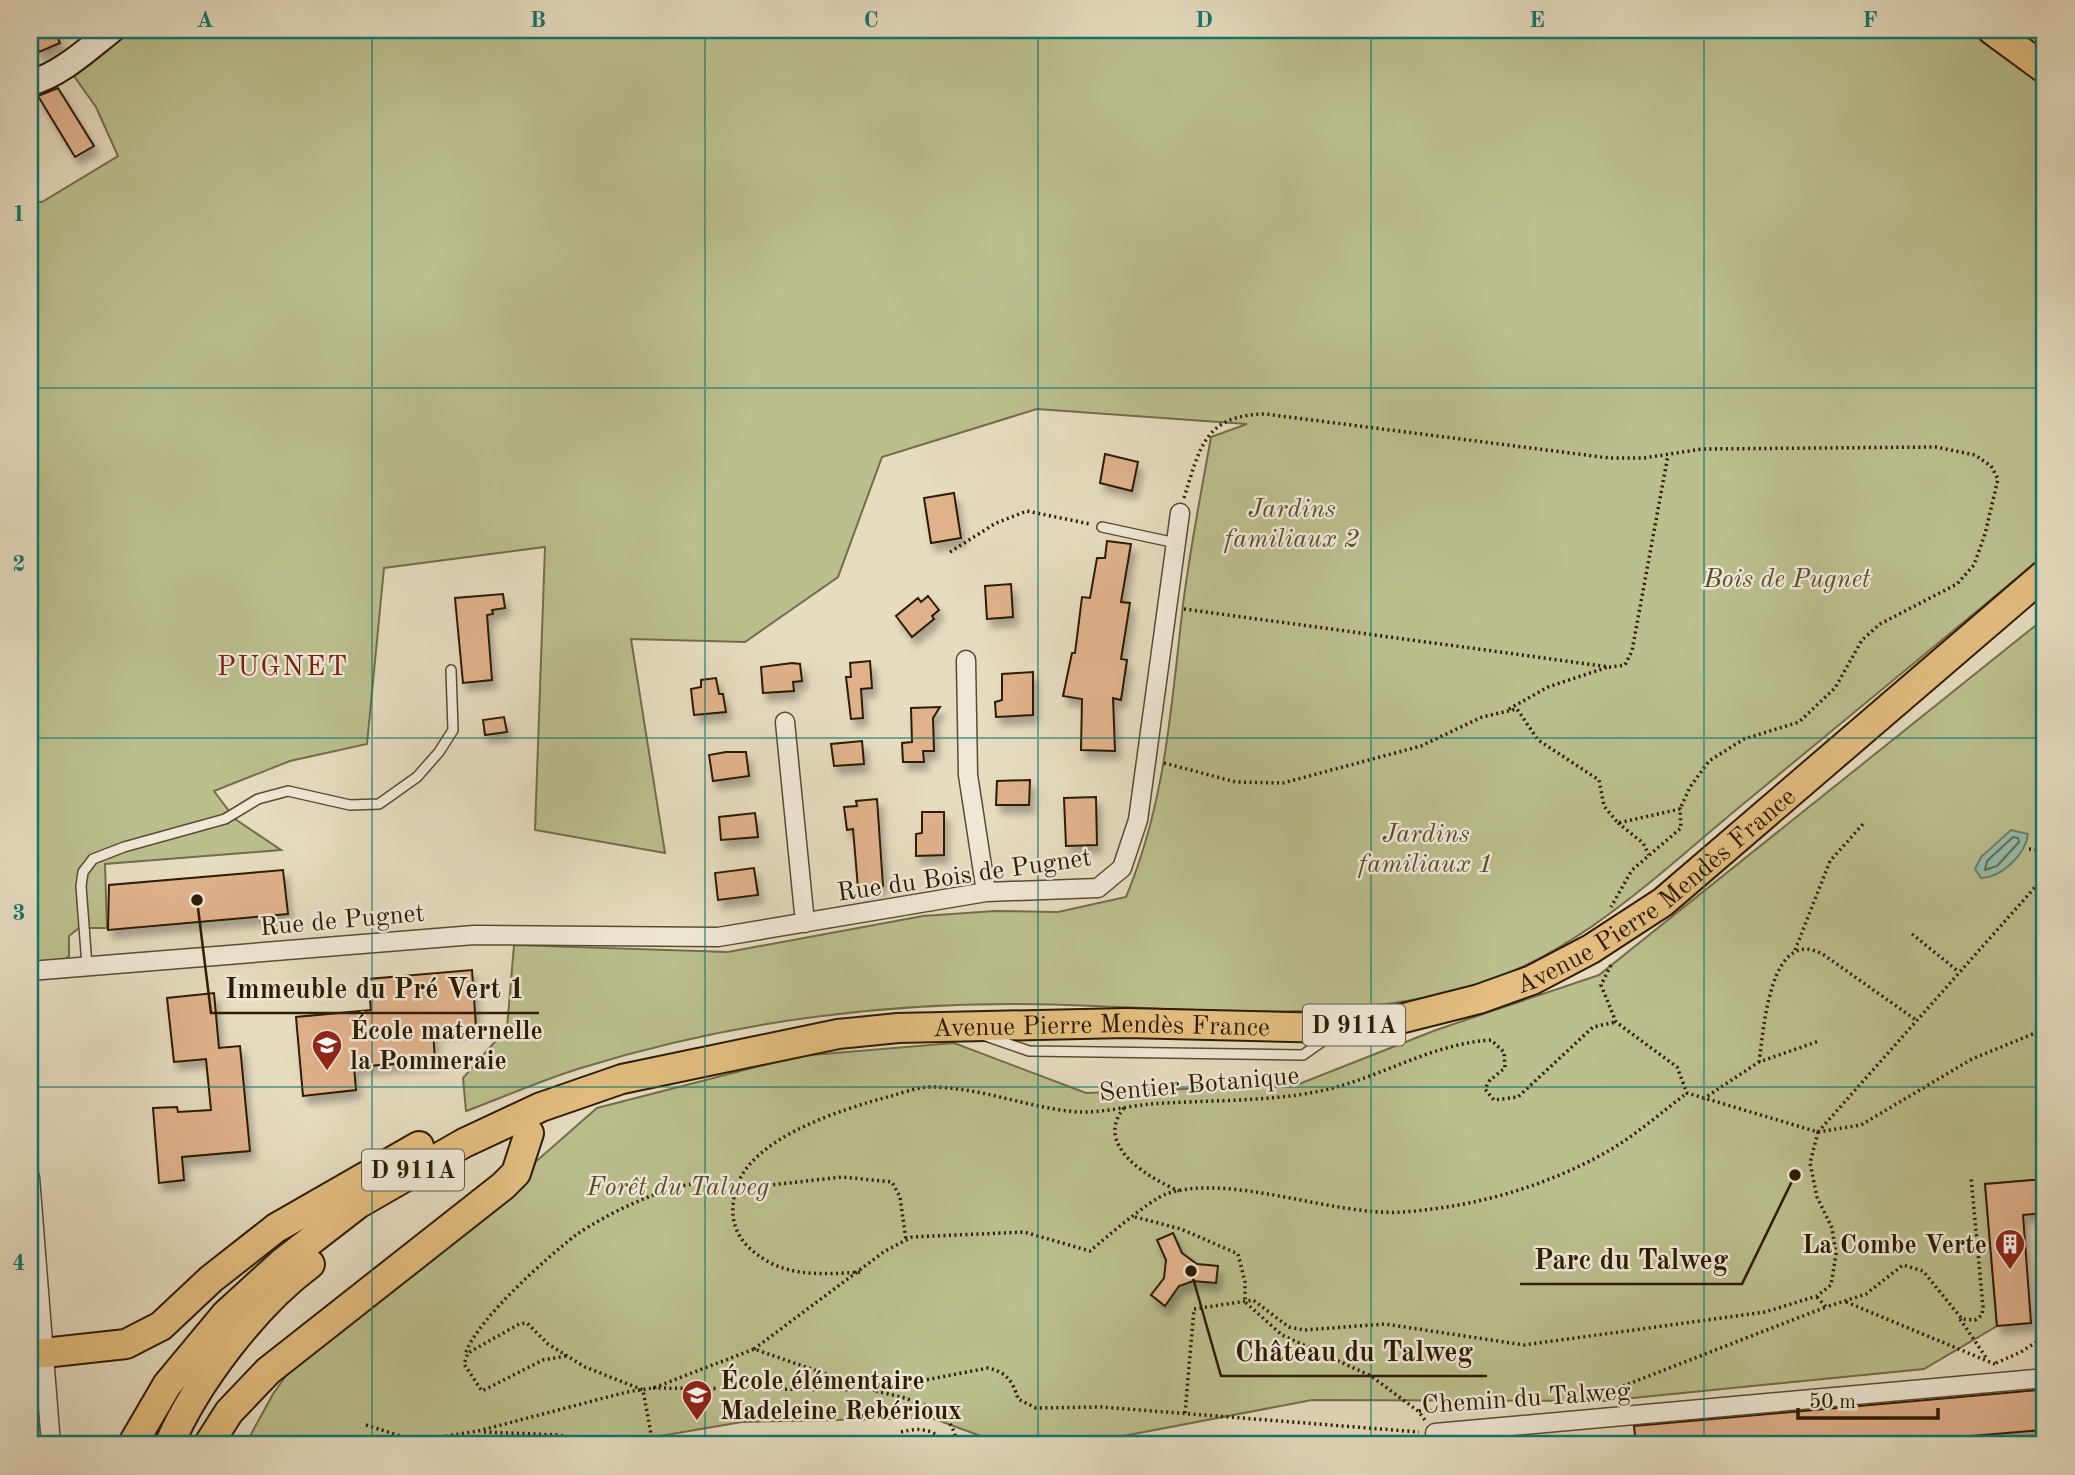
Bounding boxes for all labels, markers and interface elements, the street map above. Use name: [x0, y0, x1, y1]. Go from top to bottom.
text: A: [196, 9, 214, 32]
text: B: [530, 9, 546, 32]
text: C: [863, 9, 879, 32]
text: D: [1195, 9, 1213, 32]
text: E: [1529, 9, 1545, 32]
text: F: [1862, 9, 1878, 32]
text: 1: [12, 203, 26, 226]
park label: Jardins familiaux 2: [1223, 497, 1359, 553]
text: 2: [12, 553, 26, 576]
park label: Bois de Pugnet: [1703, 567, 1871, 593]
district label: PUGNET: [217, 654, 349, 682]
street label: Avenue Pierre Mendès France: [1513, 784, 1801, 1000]
park label: Jardins familiaux 1: [1357, 822, 1493, 878]
street label: Rue du Bois de Pugnet: [836, 845, 1093, 907]
street label: Rue de Pugnet: [259, 901, 426, 941]
text: 3: [12, 902, 26, 925]
callout: Immeuble du Pré Vert 1: [211, 964, 539, 1013]
text: Immeuble du Pré Vert 1: [225, 977, 525, 1005]
road number: D 911A: [1303, 1004, 1405, 1045]
street label: Avenue Pierre Mendès France: [932, 1012, 1270, 1042]
place label: École maternelle la Pommeraie: [350, 1013, 543, 1075]
school or university icon: École maternelle la Pommeraie: [310, 1028, 344, 1072]
street label: Sentier Botanique: [1098, 1063, 1300, 1107]
road number: D 911A: [362, 1150, 464, 1190]
park label: Forêt du Talweg: [586, 1175, 769, 1201]
building icon: La Combe Verte: [1993, 1227, 2027, 1271]
place label: La Combe Verte: [1802, 1233, 1987, 1259]
callout: Parc du Talweg: [1520, 1235, 1742, 1284]
text: Parc du Talweg: [1534, 1248, 1729, 1276]
text: 4: [12, 1252, 26, 1275]
callout: Château du Talweg: [1221, 1327, 1487, 1376]
text: Château du Talweg: [1235, 1340, 1473, 1368]
place label: École élémentaire Madeleine Rebérioux: [720, 1363, 962, 1425]
scale bar: [1798, 1377, 1938, 1421]
school or university icon: École élémentaire Madeleine Rebérioux: [680, 1378, 714, 1422]
street label: Chemin du Talweg: [1421, 1379, 1631, 1419]
text: 50 m: [1809, 1392, 1856, 1413]

